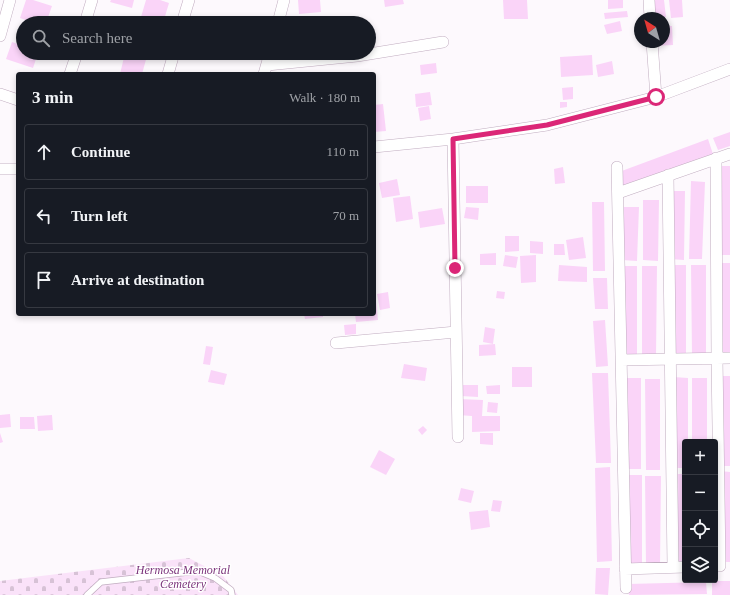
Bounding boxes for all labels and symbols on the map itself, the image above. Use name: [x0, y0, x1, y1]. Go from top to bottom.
north arrow: [634, 12, 670, 48]
route start: [647, 88, 665, 106]
route end: [446, 259, 464, 277]
park label: Hermosa Memorial Cemetery: [135, 563, 231, 591]

